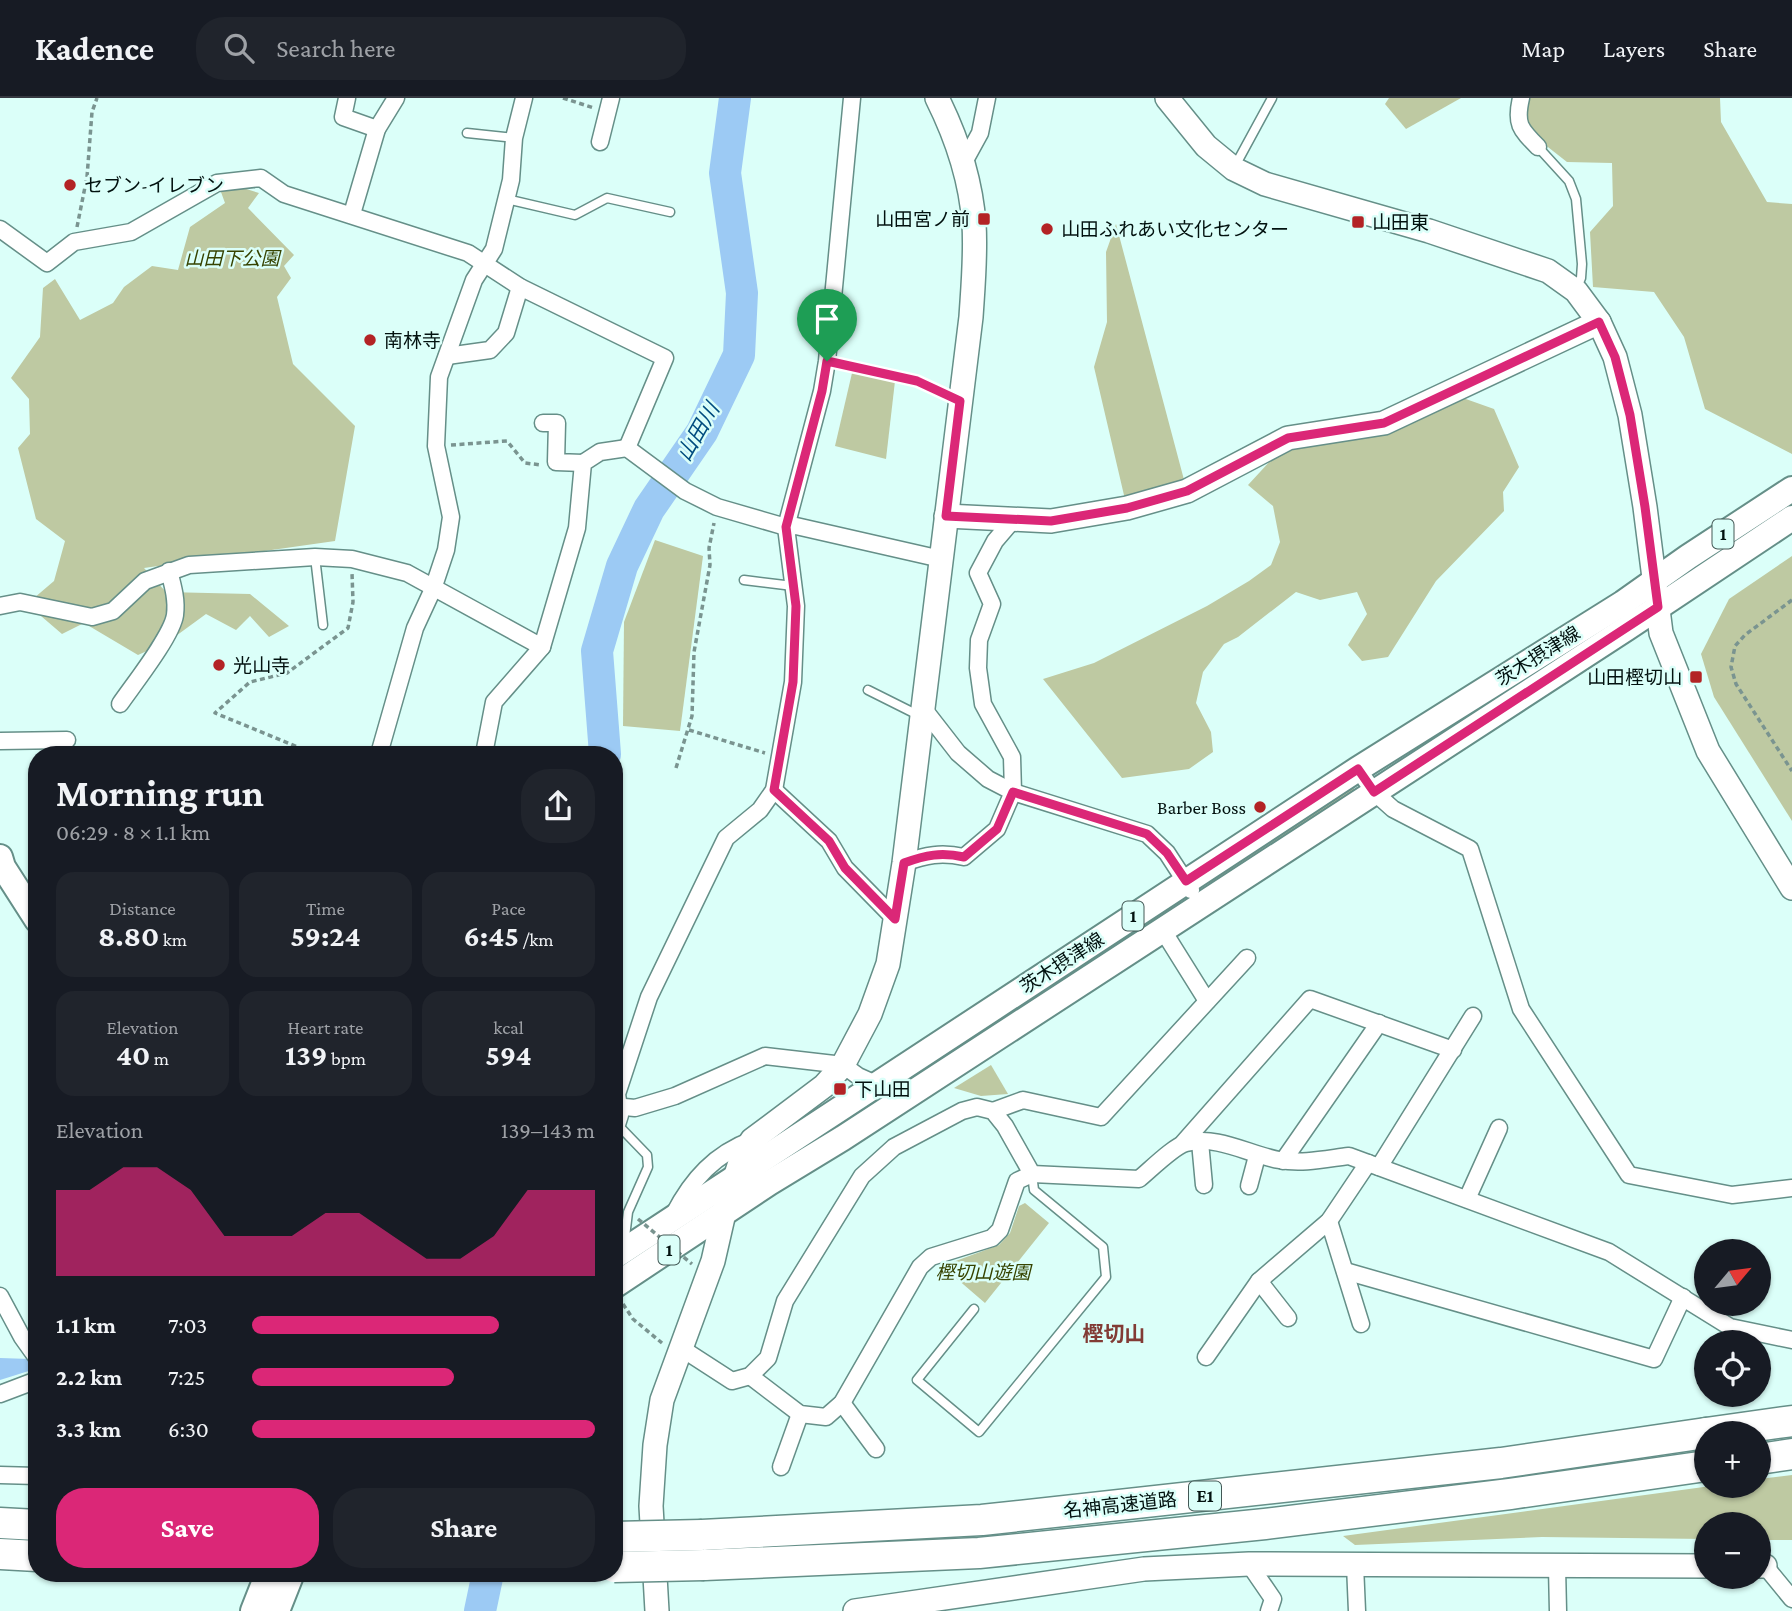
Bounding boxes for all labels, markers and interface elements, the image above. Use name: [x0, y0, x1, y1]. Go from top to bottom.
search box: [196, 17, 686, 80]
icon: search: [220, 29, 258, 67]
text: Kadence: [35, 30, 154, 67]
text: Search here: [276, 34, 395, 63]
text: Map: [1521, 35, 1565, 62]
text: Layers: [1603, 35, 1665, 62]
text: Share: [1703, 35, 1757, 62]
place label: セブン-イレブン: [84, 175, 224, 196]
marker: セブン-イレブン: [62, 177, 78, 193]
place label: 山田宮ノ前: [875, 209, 970, 230]
marker: 山田宮ノ前: [976, 211, 992, 227]
place label: 山田東: [1372, 212, 1429, 233]
marker: 山田東: [1350, 214, 1366, 230]
place label: 山田ふれあい文化センター: [1061, 219, 1289, 240]
marker: 山田ふれあい文化センター: [1039, 221, 1055, 237]
park label: 山田下公園: [184, 248, 282, 269]
pin: [797, 289, 857, 361]
icon: arrive: [808, 300, 846, 338]
place label: 南林寺: [384, 330, 441, 351]
marker: 南林寺: [362, 332, 378, 348]
water label: 山田川: [672, 397, 725, 465]
road number: 1: [1712, 520, 1734, 548]
street label: 茨木摂津線: [1492, 622, 1584, 690]
place label: 光山寺: [233, 655, 290, 676]
marker: 光山寺: [211, 657, 227, 673]
place label: 山田樫切山: [1587, 667, 1682, 688]
marker: 山田樫切山: [1688, 669, 1704, 685]
button: share: [521, 769, 595, 843]
text: Morning run: [56, 772, 264, 814]
place label: Barber Boss: [1157, 797, 1246, 818]
marker: Barber Boss: [1252, 799, 1268, 815]
text: 06:29 · 8 × 1.1 km: [56, 819, 210, 845]
text: Distance: [109, 898, 176, 919]
text: Time: [306, 898, 345, 919]
text: Pace: [491, 898, 526, 919]
road number: 1: [1122, 902, 1144, 930]
text: 8.80: [98, 919, 159, 952]
text: 59:24: [290, 919, 361, 952]
text: 6:45: [463, 919, 519, 952]
street label: 茨木摂津線: [1016, 928, 1108, 998]
text: km: [159, 929, 187, 950]
text: /km: [519, 929, 554, 950]
text: Elevation: [107, 1017, 178, 1038]
text: Heart rate: [288, 1017, 363, 1038]
text: kcal: [493, 1017, 524, 1038]
text: 40: [116, 1038, 150, 1071]
text: 139: [285, 1038, 327, 1071]
text: 594: [485, 1038, 532, 1071]
text: m: [150, 1048, 169, 1069]
text: bpm: [327, 1048, 366, 1069]
place label: 下山田: [854, 1079, 911, 1100]
marker: 下山田: [832, 1081, 848, 1097]
text: Elevation: [56, 1117, 143, 1143]
text: 139–143 m: [501, 1117, 595, 1143]
road number: 1: [658, 1236, 680, 1265]
north arrow: [1694, 1239, 1771, 1316]
map controls: [1694, 1239, 1771, 1589]
park label: 樫切山遊園: [935, 1262, 1033, 1283]
text: 1.1 km: [56, 1312, 116, 1338]
text: 7:03: [168, 1312, 207, 1338]
district label: 樫切山: [1083, 1322, 1146, 1346]
button: locate: [1694, 1330, 1771, 1407]
text: 2.2 km: [56, 1364, 122, 1390]
text: 7:25: [168, 1364, 205, 1390]
text: 3.3 km: [56, 1416, 121, 1442]
text: 6:30: [168, 1416, 209, 1442]
button: +: [1694, 1421, 1771, 1498]
road number: E1: [1189, 1482, 1221, 1511]
button: Save: [56, 1488, 319, 1568]
button: Share: [333, 1488, 595, 1568]
street label: 名神高速道路: [1062, 1489, 1178, 1521]
button: −: [1694, 1512, 1771, 1589]

